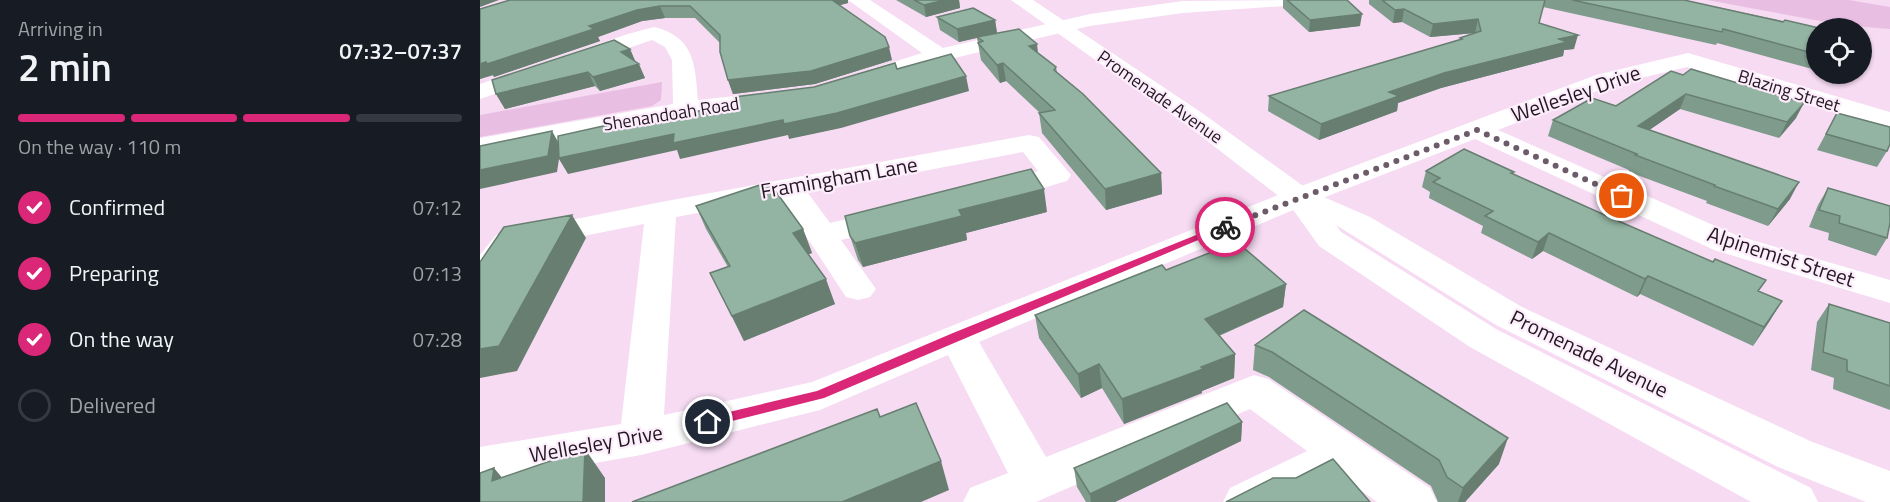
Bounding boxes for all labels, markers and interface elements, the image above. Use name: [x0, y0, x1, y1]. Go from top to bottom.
text: Arriving in: [18, 13, 103, 44]
map controls: [1806, 18, 1872, 84]
button: locate: [1806, 18, 1872, 84]
text: 07:32–07:37: [339, 34, 462, 68]
text: 2 min: [18, 37, 112, 96]
street label: Promenade Avenue: [1092, 43, 1229, 150]
street label: Wellesley Drive: [1507, 56, 1645, 130]
street label: Blazing Street: [1735, 62, 1844, 119]
street label: Shenandoah Road: [601, 89, 741, 138]
text: On the way · 110 m: [18, 131, 181, 162]
street label: Framingham Lane: [758, 147, 920, 207]
pin: [1596, 170, 1647, 221]
icon: bag: [1605, 179, 1638, 212]
text: Confirmed: [69, 190, 165, 224]
icon: check: [18, 191, 51, 224]
text: 07:12: [413, 192, 462, 223]
courier: [1195, 197, 1255, 257]
icon: bike: [1209, 211, 1242, 244]
street label: Alpinemist Street: [1704, 217, 1860, 295]
text: Preparing: [69, 256, 159, 290]
icon: check: [18, 257, 51, 290]
text: 07:13: [413, 258, 462, 289]
street label: Promenade Avenue: [1505, 301, 1674, 405]
text: On the way: [69, 322, 174, 356]
icon: check: [18, 323, 51, 356]
text: 07:28: [413, 324, 462, 355]
text: Delivered: [69, 388, 156, 422]
pin: [682, 396, 733, 447]
icon: home: [691, 405, 724, 438]
street label: Wellesley Drive: [527, 416, 665, 470]

